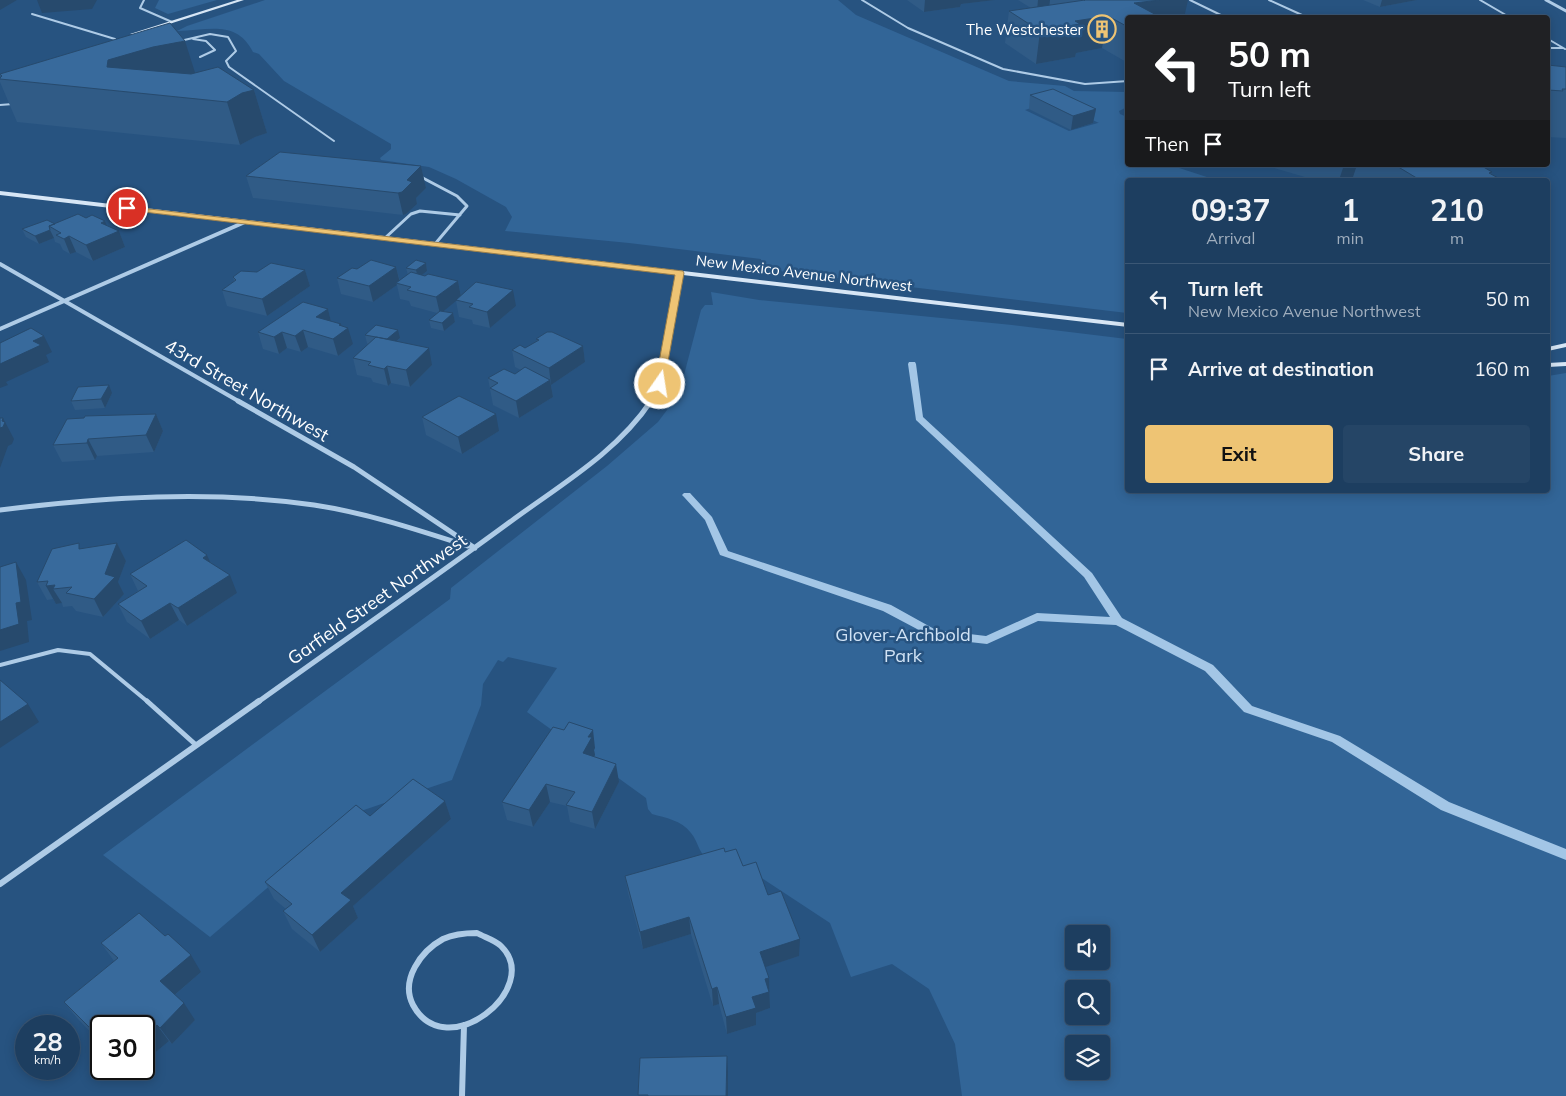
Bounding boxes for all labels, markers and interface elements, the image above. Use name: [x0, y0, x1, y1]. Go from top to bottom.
building icon: The Westchester: [1087, 14, 1117, 44]
place label: The Westchester: [966, 20, 1084, 39]
text: 50 m: [1228, 32, 1311, 76]
icon: left: [1145, 35, 1210, 100]
text: Turn left: [1228, 75, 1311, 103]
icon: arrive: [1199, 130, 1227, 158]
text: Then: [1145, 132, 1189, 156]
pin: [106, 187, 148, 229]
text: 09:37: [1191, 191, 1271, 229]
text: 1: [1341, 191, 1359, 229]
text: 210: [1430, 191, 1484, 229]
icon: arrive: [113, 194, 141, 222]
text: Arrival: [1206, 228, 1255, 248]
text: min: [1337, 228, 1364, 248]
text: m: [1450, 228, 1464, 248]
street label: New Mexico Avenue Northwest: [695, 250, 913, 296]
text: Turn left: [1188, 277, 1263, 301]
icon: left: [1145, 285, 1173, 313]
text: 50 m: [1486, 287, 1530, 311]
text: New Mexico Avenue Northwest: [1188, 301, 1421, 321]
street label: 43rd Street Northwest: [161, 334, 333, 446]
icon: arrive: [1145, 355, 1173, 383]
position arrow: [633, 357, 685, 409]
text: Arrive at destination: [1188, 357, 1374, 381]
text: 160 m: [1474, 357, 1530, 381]
button: Exit: [1145, 425, 1333, 483]
button: Share: [1343, 425, 1530, 483]
street label: Garfield Street Northwest: [283, 528, 471, 670]
park label: Glover-Archbold Park: [835, 623, 971, 667]
map controls: [1065, 925, 1110, 1080]
button: sound: [1065, 925, 1110, 970]
button: search: [1065, 980, 1110, 1025]
speed limit sign: 30: [90, 1015, 155, 1080]
text: 28: [32, 1026, 63, 1057]
button: layers: [1065, 1035, 1110, 1080]
text: km/h: [34, 1052, 61, 1067]

